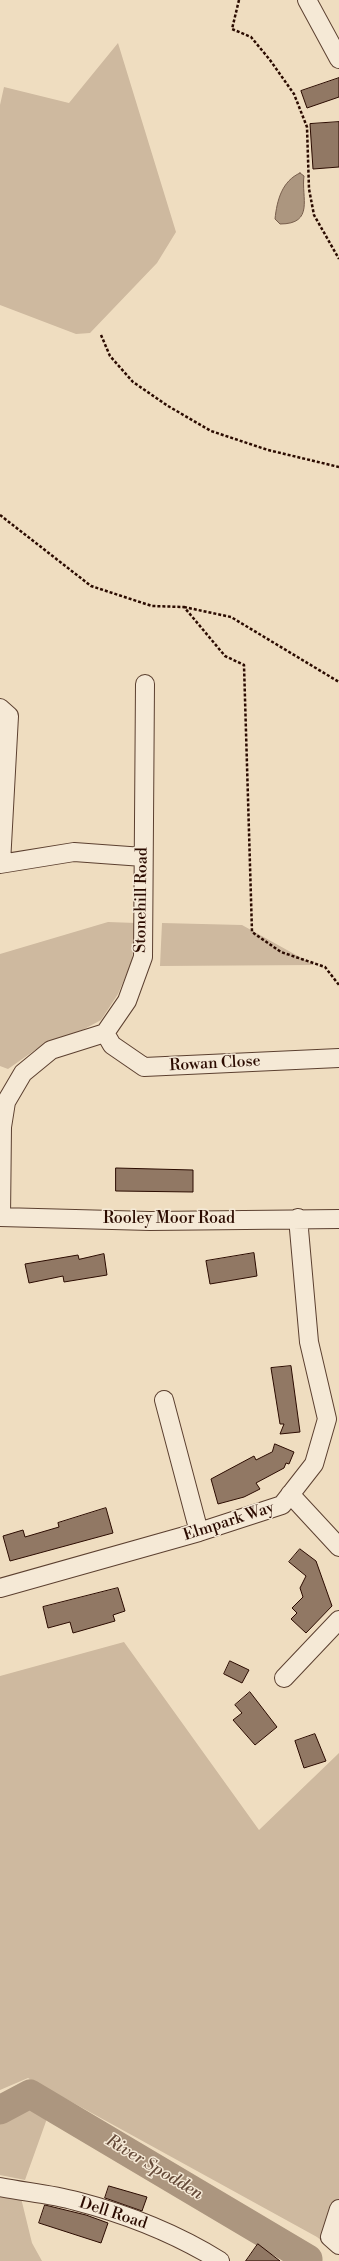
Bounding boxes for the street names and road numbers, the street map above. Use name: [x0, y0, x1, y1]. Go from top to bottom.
street label: Stonehill Road: [131, 847, 153, 953]
street label: Rowan Close: [169, 1052, 261, 1076]
street label: Rooley Moor Road: [103, 1209, 235, 1229]
street label: Elmpark Way: [181, 1498, 277, 1546]
street label: Dell Road: [77, 2194, 149, 2234]

